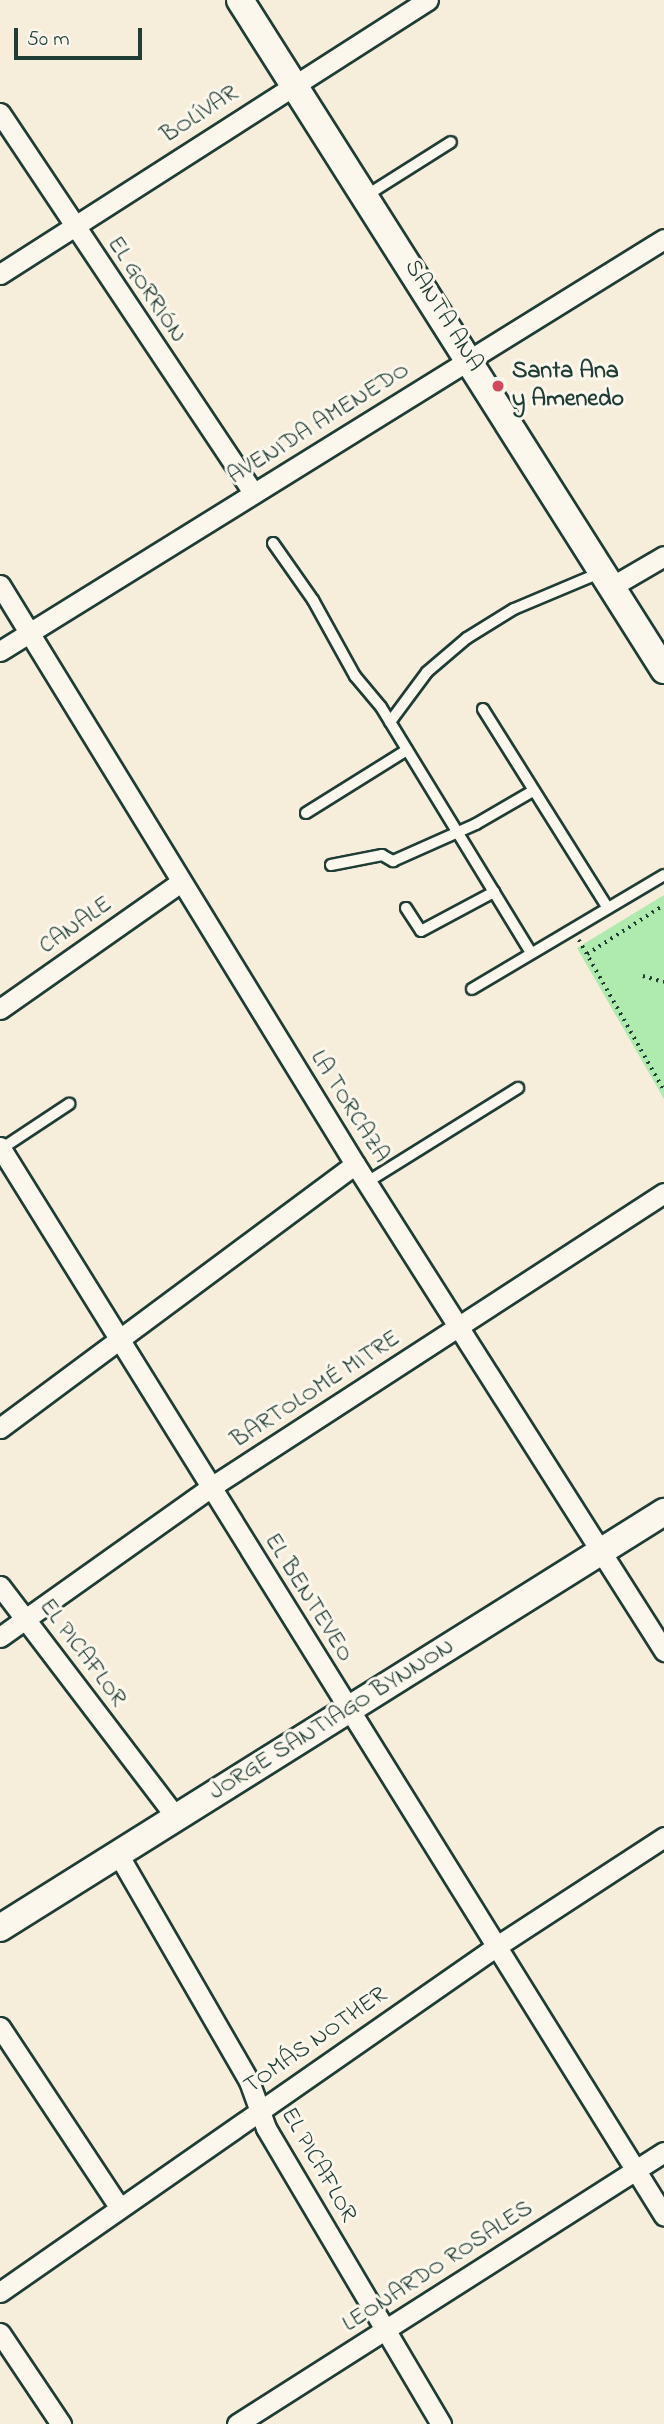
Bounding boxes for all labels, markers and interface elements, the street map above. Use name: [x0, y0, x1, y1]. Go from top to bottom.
scale bar: [18, 14, 145, 58]
text: 50 m: [27, 25, 70, 55]
street label: BOLÍVAR: [156, 80, 244, 150]
street label: EL GORRIÓN: [100, 231, 192, 349]
street label: SANTA ANA: [397, 255, 489, 377]
street label: AVENIDA AMENEDO: [223, 356, 415, 492]
place label: Santa Ana y Amenedo: [512, 358, 624, 414]
marker: Santa Ana y Amenedo: [490, 378, 506, 394]
street label: CANALE: [34, 891, 118, 961]
street label: LA TORCAZA: [303, 1045, 395, 1169]
street label: BARTOLOMÉ MITRE: [226, 1325, 406, 1455]
street label: EL BENTEVEO: [257, 1528, 359, 1668]
street label: EL PICAFLOR: [32, 1593, 132, 1713]
street label: JORGE SANTIAGO BYNNON: [204, 1633, 460, 1807]
street label: TOMÁS NOTHER: [239, 1981, 393, 2101]
street label: EL PICAFLOR: [274, 2103, 362, 2227]
street label: LEONARDO ROSALES: [337, 2195, 539, 2339]

